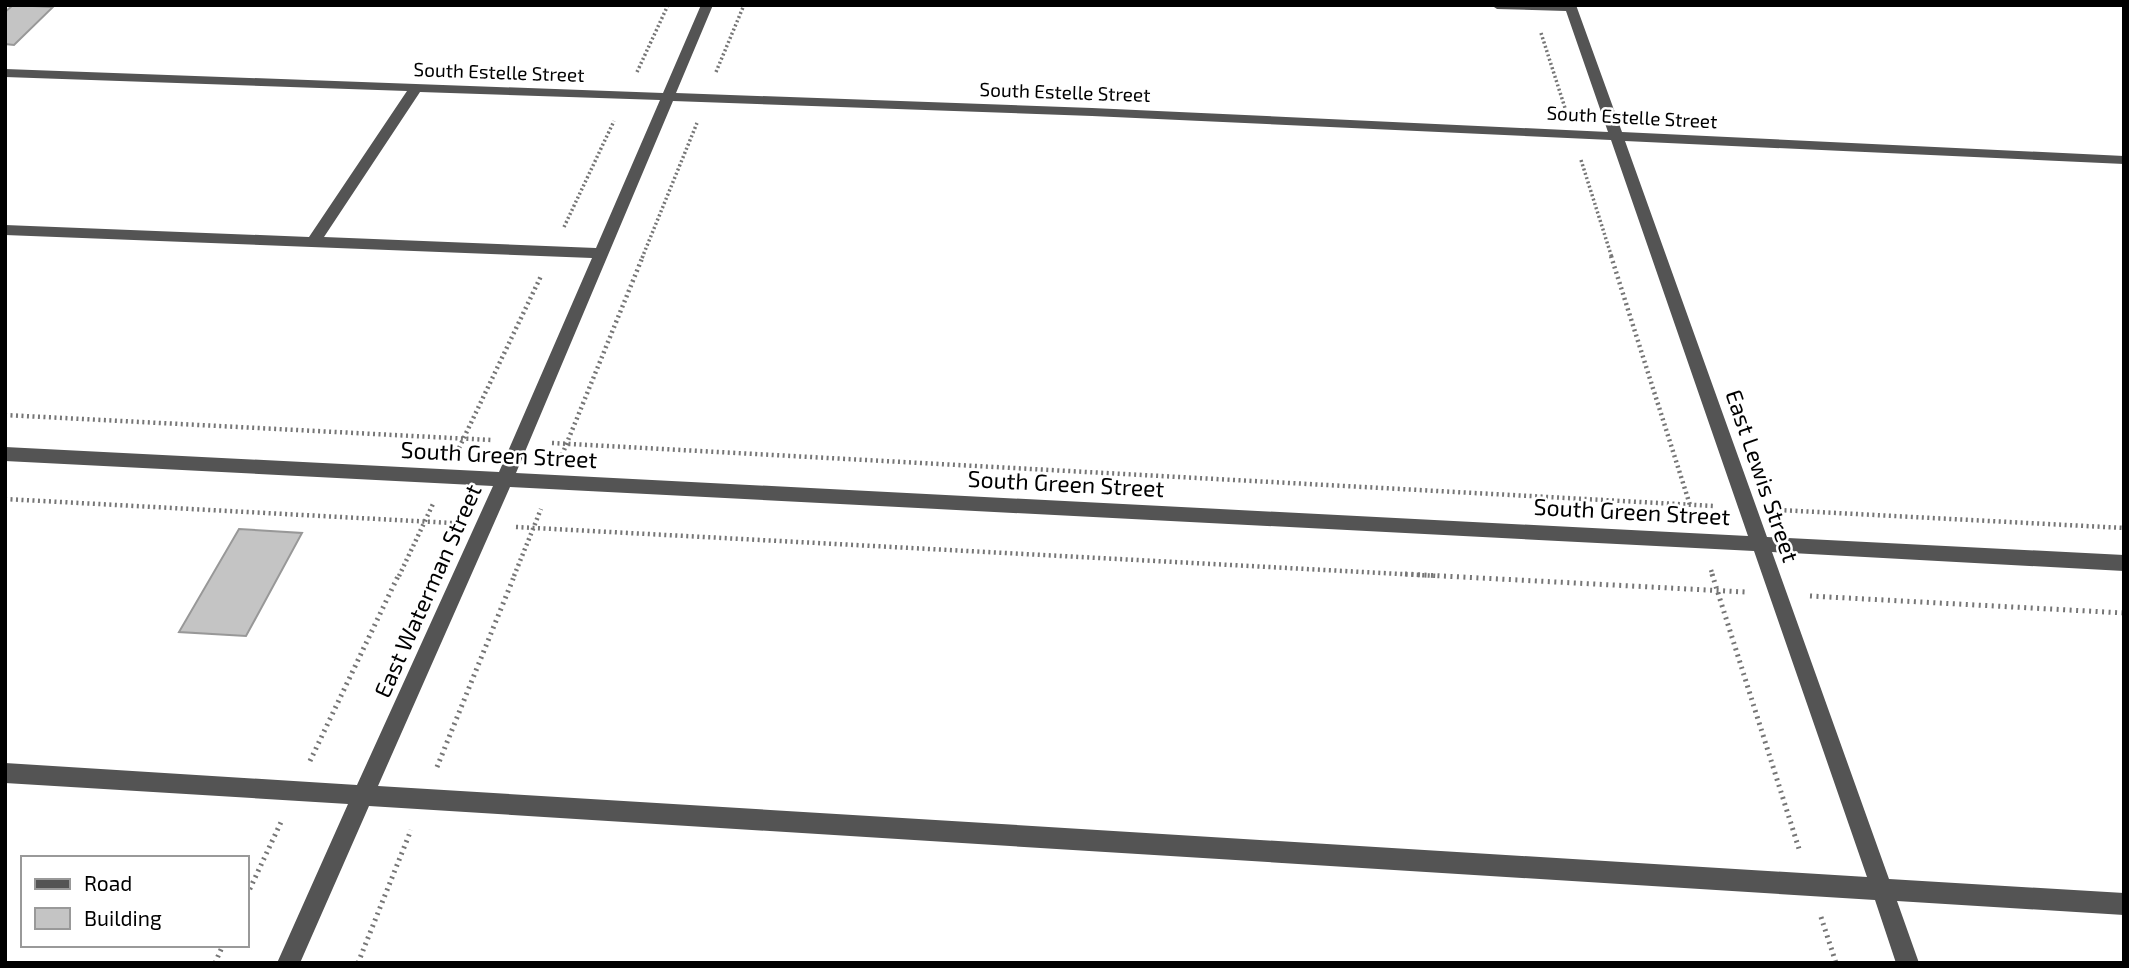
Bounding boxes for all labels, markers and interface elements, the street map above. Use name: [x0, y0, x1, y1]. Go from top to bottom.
street label: South Estelle Street: [413, 57, 585, 86]
street label: South Estelle Street: [979, 77, 1151, 106]
street label: South Estelle Street: [1546, 101, 1718, 132]
street label: East Lewis Street: [1720, 386, 1806, 566]
street label: South Green Street: [400, 435, 598, 473]
street label: South Green Street: [967, 464, 1165, 502]
street label: East Waterman Street: [367, 479, 487, 702]
street label: South Green Street: [1533, 492, 1731, 530]
legend: [21, 856, 248, 947]
text: Road: [84, 870, 132, 895]
text: Building: [84, 905, 162, 930]

